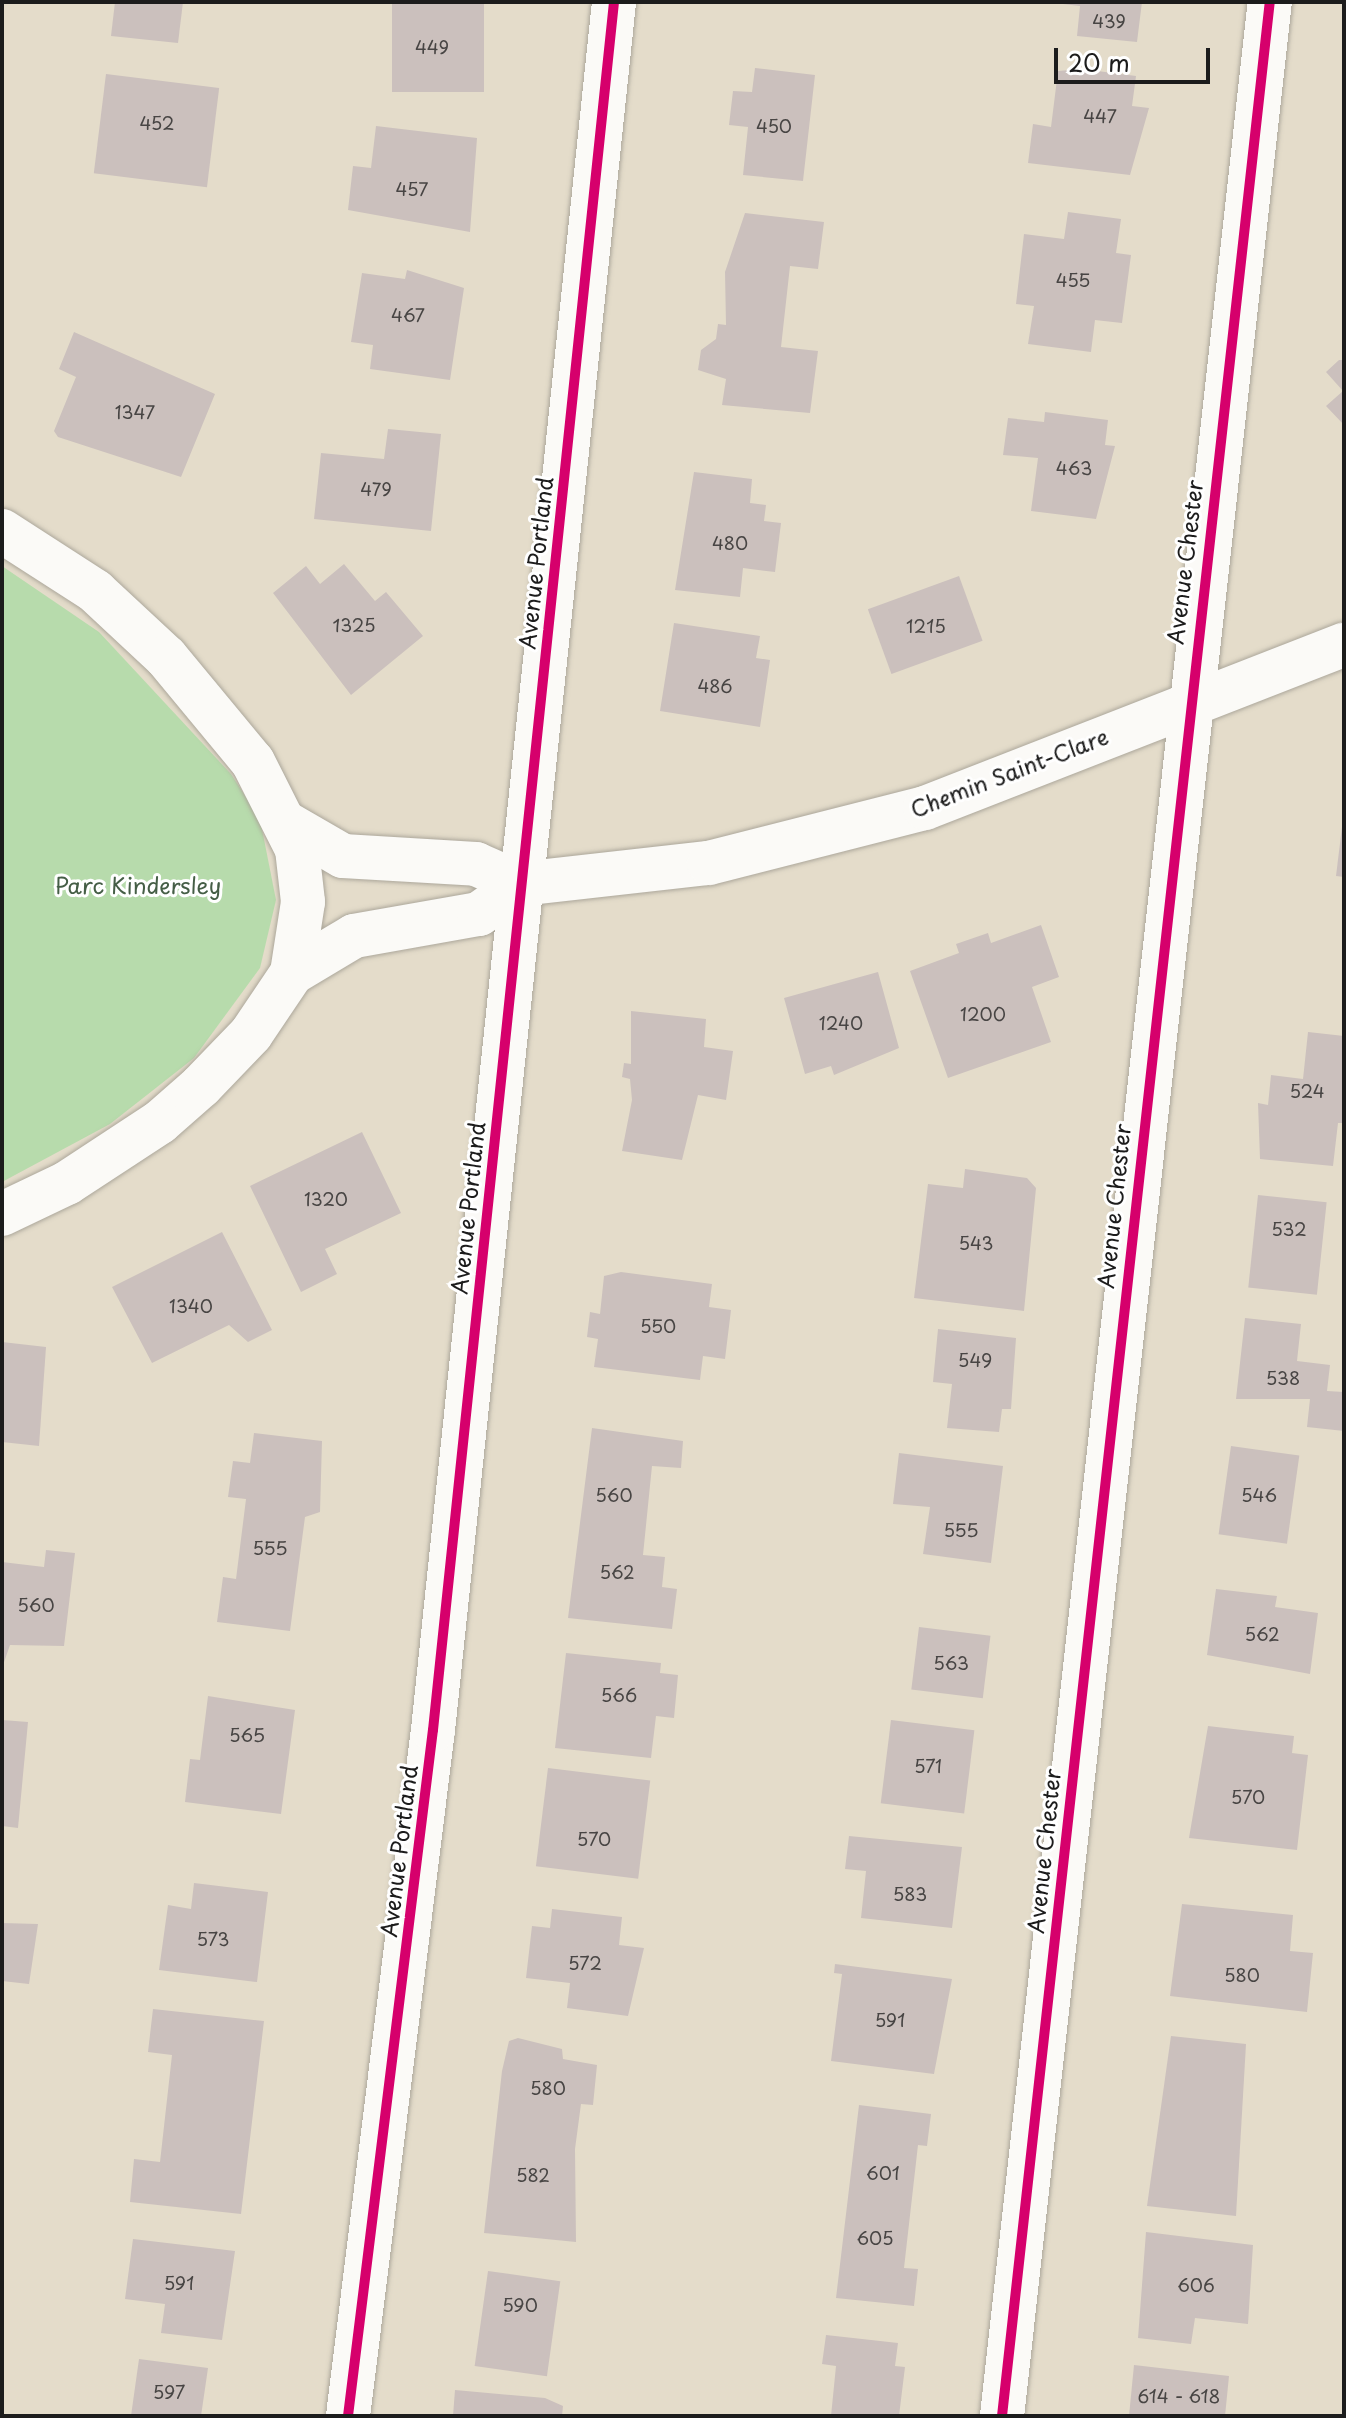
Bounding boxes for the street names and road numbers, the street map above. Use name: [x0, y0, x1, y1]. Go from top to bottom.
street label: Avenue Portland: [513, 476, 557, 650]
street label: Avenue Chester: [1161, 479, 1207, 645]
street label: Chemin Saint-Clare: [906, 722, 1112, 822]
street label: Avenue Portland: [445, 1121, 489, 1295]
street label: Avenue Chester: [1091, 1123, 1135, 1289]
street label: Avenue Portland: [374, 1764, 422, 1938]
street label: Avenue Chester: [1021, 1768, 1065, 1934]

